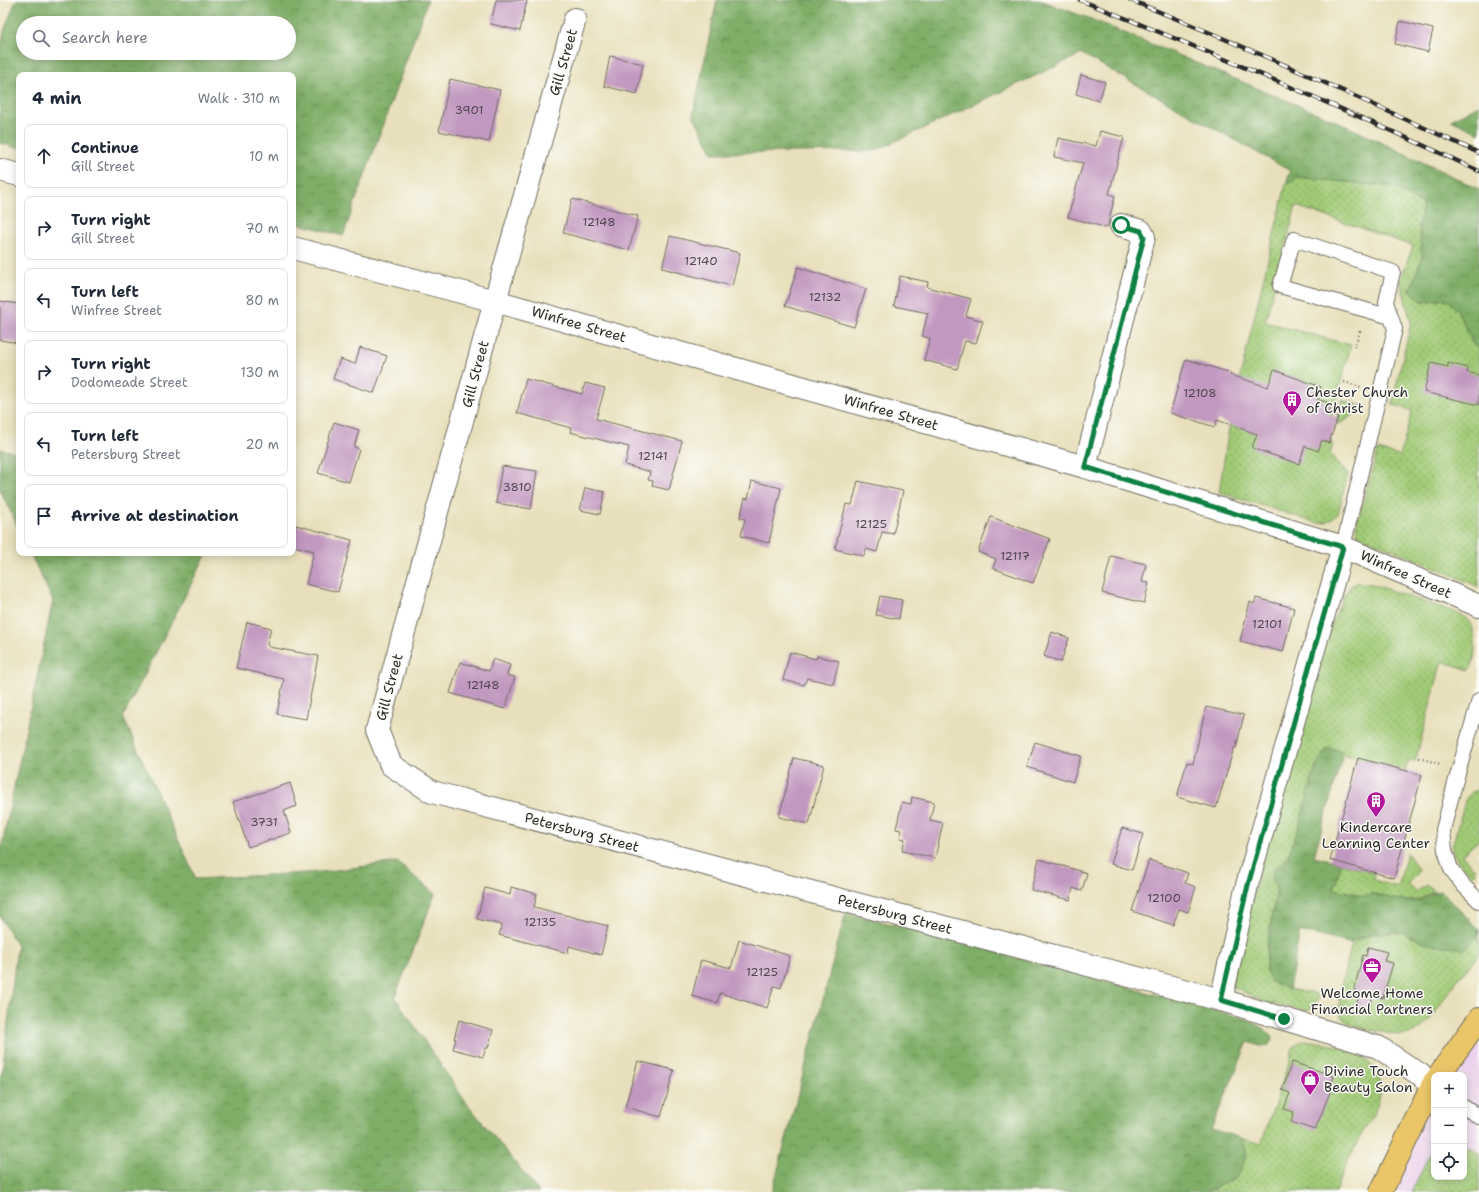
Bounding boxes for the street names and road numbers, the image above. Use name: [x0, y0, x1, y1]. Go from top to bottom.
street label: Gill Street: [545, 26, 581, 98]
street label: Winfree Street: [529, 302, 629, 346]
street label: Gill Street: [457, 338, 493, 410]
street label: Winfree Street: [841, 390, 941, 434]
street label: Winfree Street: [1358, 546, 1454, 602]
street label: Gill Street: [371, 651, 407, 723]
street label: Petersburg Street: [523, 808, 641, 856]
street label: Petersburg Street: [836, 890, 954, 938]

